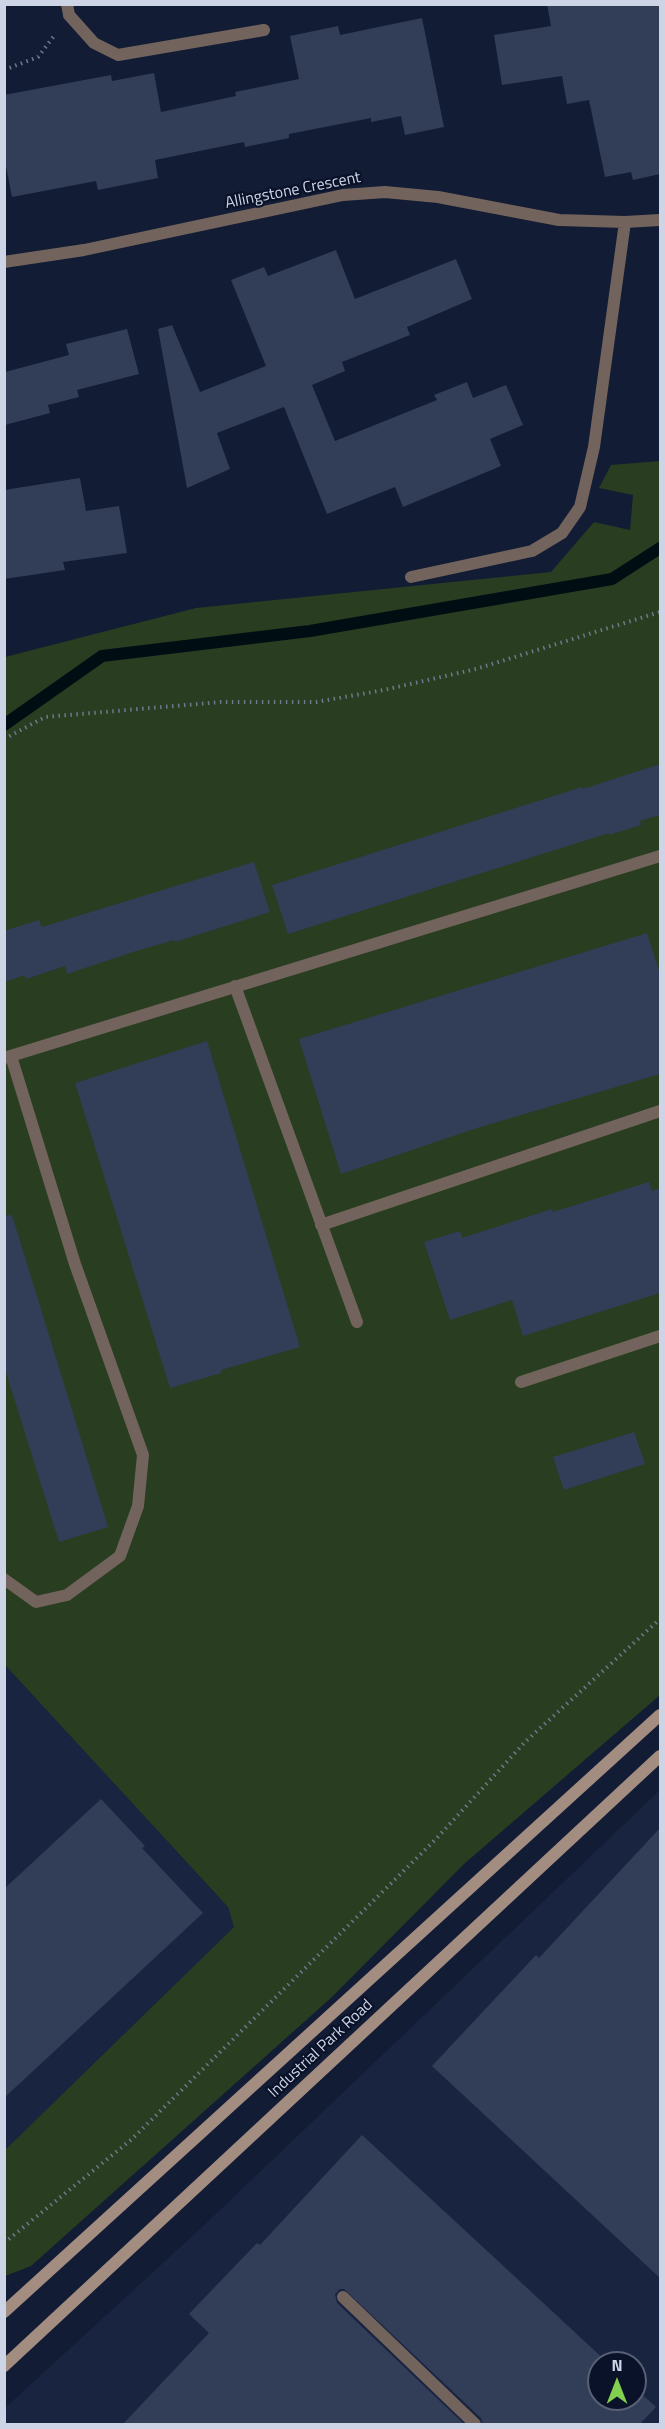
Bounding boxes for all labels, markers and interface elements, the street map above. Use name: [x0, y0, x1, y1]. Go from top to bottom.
street label: Allingstone Crescent: [224, 168, 362, 214]
street label: Industrial Park Road: [265, 1996, 377, 2102]
north arrow: [587, 2351, 647, 2411]
text: N: [611, 2353, 623, 2377]

